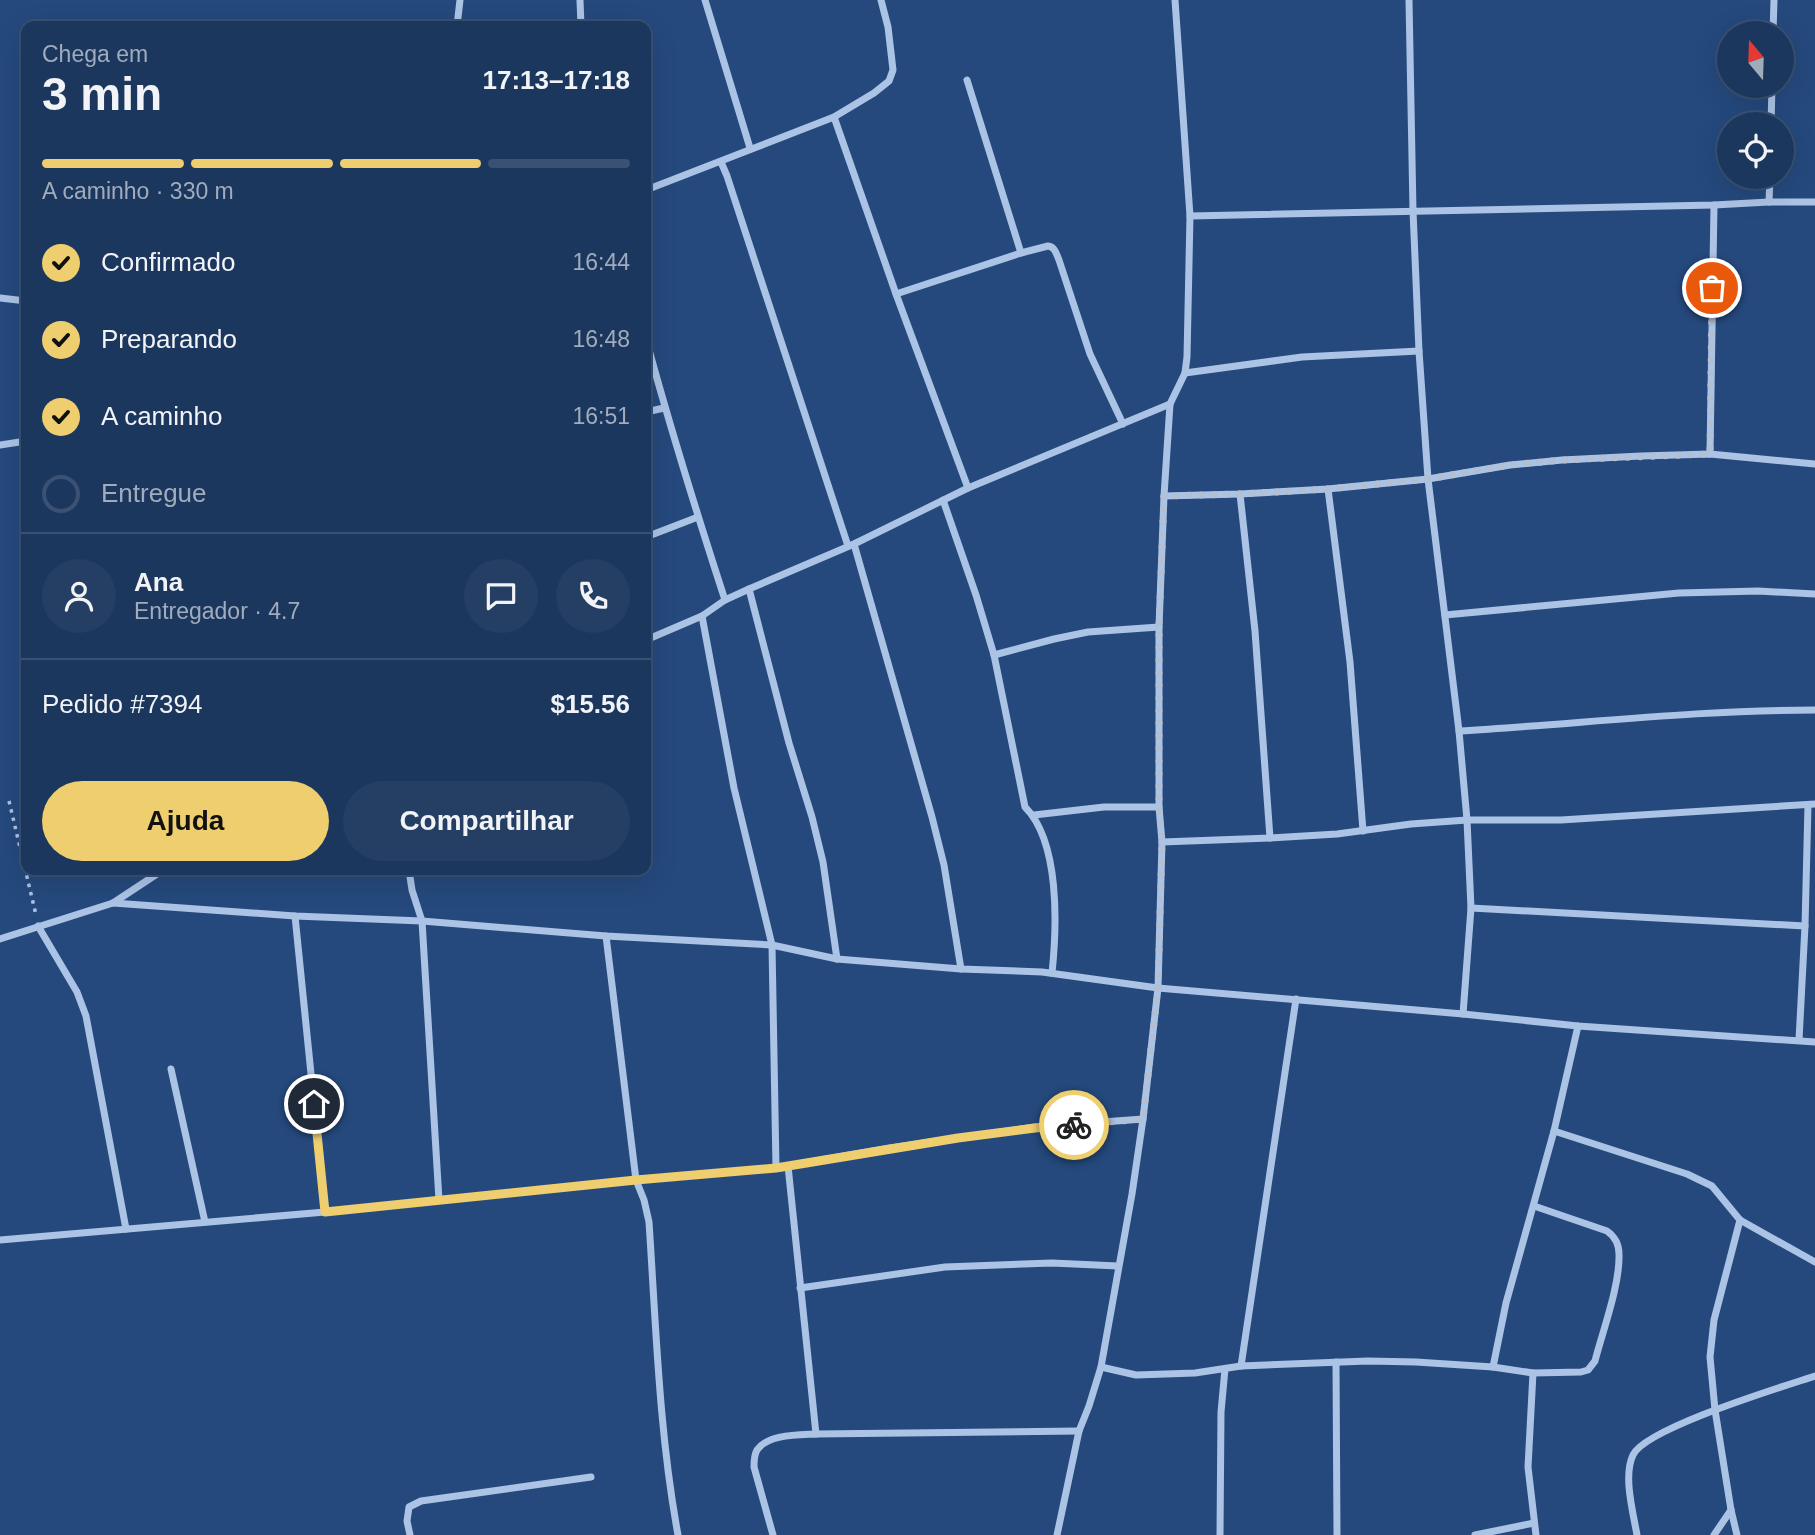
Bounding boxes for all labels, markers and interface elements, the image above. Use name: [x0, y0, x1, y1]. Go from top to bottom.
north arrow: [1717, 21, 1794, 98]
map controls: [1717, 21, 1794, 189]
text: Chega em: [42, 41, 148, 67]
text: 17:13–17:18: [483, 65, 630, 95]
text: 3 min: [42, 68, 162, 120]
button: locate: [1717, 112, 1794, 189]
text: A caminho · 330 m: [42, 178, 234, 204]
icon: check: [42, 244, 80, 282]
text: Confirmado: [101, 247, 235, 277]
text: 16:44: [572, 249, 630, 275]
pin: [1682, 258, 1742, 318]
icon: bag: [1693, 269, 1731, 307]
icon: check: [42, 321, 80, 359]
text: Preparando: [101, 324, 237, 354]
text: 16:48: [572, 326, 630, 352]
icon: check: [42, 398, 80, 436]
text: A caminho: [101, 401, 222, 431]
text: 16:51: [572, 403, 630, 429]
text: Entregue: [101, 478, 207, 508]
button: person: [42, 559, 116, 633]
button: chat: [464, 559, 538, 633]
button: phone: [556, 559, 630, 633]
text: Ana: [134, 567, 183, 597]
text: Entregador · 4.7: [134, 598, 300, 624]
text: Pedido #7394: [42, 689, 202, 719]
text: $15.56: [550, 689, 630, 719]
button: Ajuda: [42, 781, 329, 861]
button: Compartilhar: [343, 781, 630, 861]
pin: [284, 1074, 344, 1134]
icon: home: [295, 1085, 333, 1123]
courier: [1039, 1090, 1109, 1160]
icon: bike: [1055, 1106, 1093, 1144]

